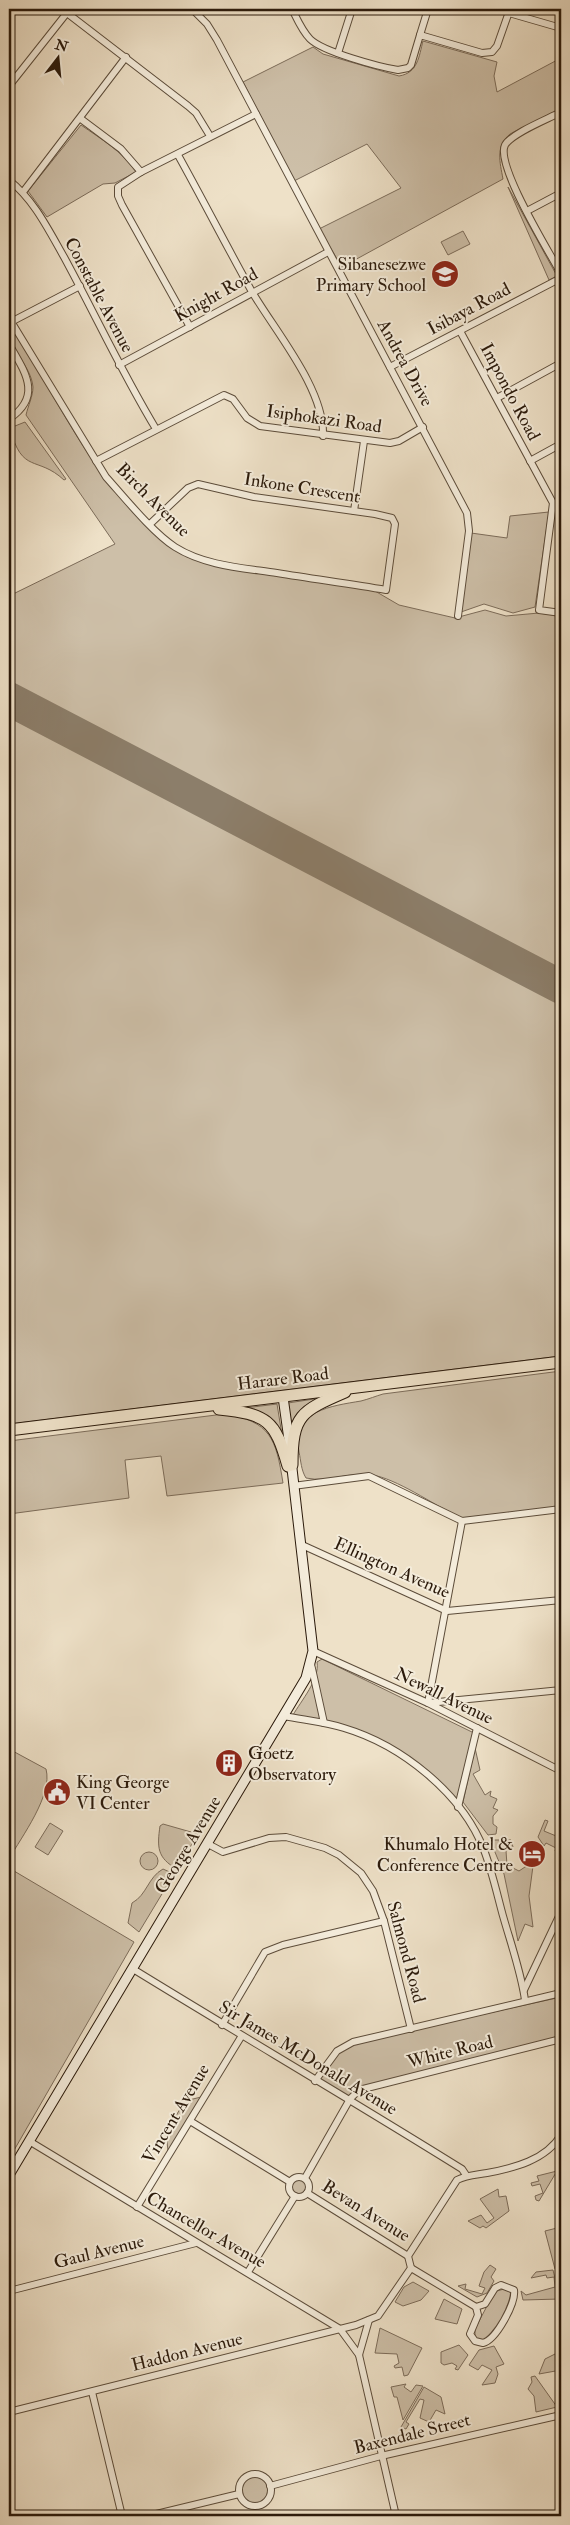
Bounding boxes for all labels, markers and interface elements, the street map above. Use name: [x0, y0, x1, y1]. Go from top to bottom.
north arrow: [32, 32, 82, 82]
text: N: [52, 36, 70, 56]
street label: Constable Avenue: [59, 233, 139, 357]
place label: Sibanesezwe Primary School: [316, 253, 426, 297]
school or university icon: Sibanesezwe Primary School: [430, 259, 460, 289]
street label: Knight Road: [170, 263, 262, 327]
street label: Isibaya Road: [423, 277, 515, 340]
street label: Andrea Drive: [371, 315, 439, 411]
street label: Impondo Road: [475, 339, 545, 445]
street label: Isiphokazi Road: [265, 400, 383, 438]
street label: Birch Avenue: [111, 458, 195, 542]
street label: Inkone Crescent: [242, 467, 362, 509]
street label: Harare Road: [236, 1362, 330, 1396]
street label: Ellington Avenue: [330, 1532, 454, 1604]
street label: Newall Avenue: [391, 1662, 497, 1730]
place label: Goetz Observatory: [248, 1742, 337, 1786]
building icon: Goetz Observatory: [214, 1748, 244, 1778]
place label: King George VI Center: [76, 1771, 170, 1815]
public building icon: King George VI Center: [42, 1777, 72, 1807]
street label: George Avenue: [150, 1791, 226, 1898]
place label: Khumalo Hotel & Conference Centre: [377, 1833, 513, 1877]
hotel icon: Khumalo Hotel & Conference Centre: [517, 1839, 547, 1869]
street label: Salmond Road: [381, 1899, 431, 2005]
street label: Sir James McDonald Avenue: [214, 1995, 402, 2121]
street label: White Road: [404, 2030, 495, 2074]
street label: Vincent Avenue: [137, 2060, 215, 2168]
street label: Bevan Avenue: [318, 2175, 415, 2247]
street label: Chancellor Avenue: [142, 2186, 270, 2274]
street label: Gaul Avenue: [51, 2230, 147, 2274]
street label: Haddon Avenue: [129, 2327, 245, 2377]
street label: Baxendale Street: [351, 2408, 473, 2460]

